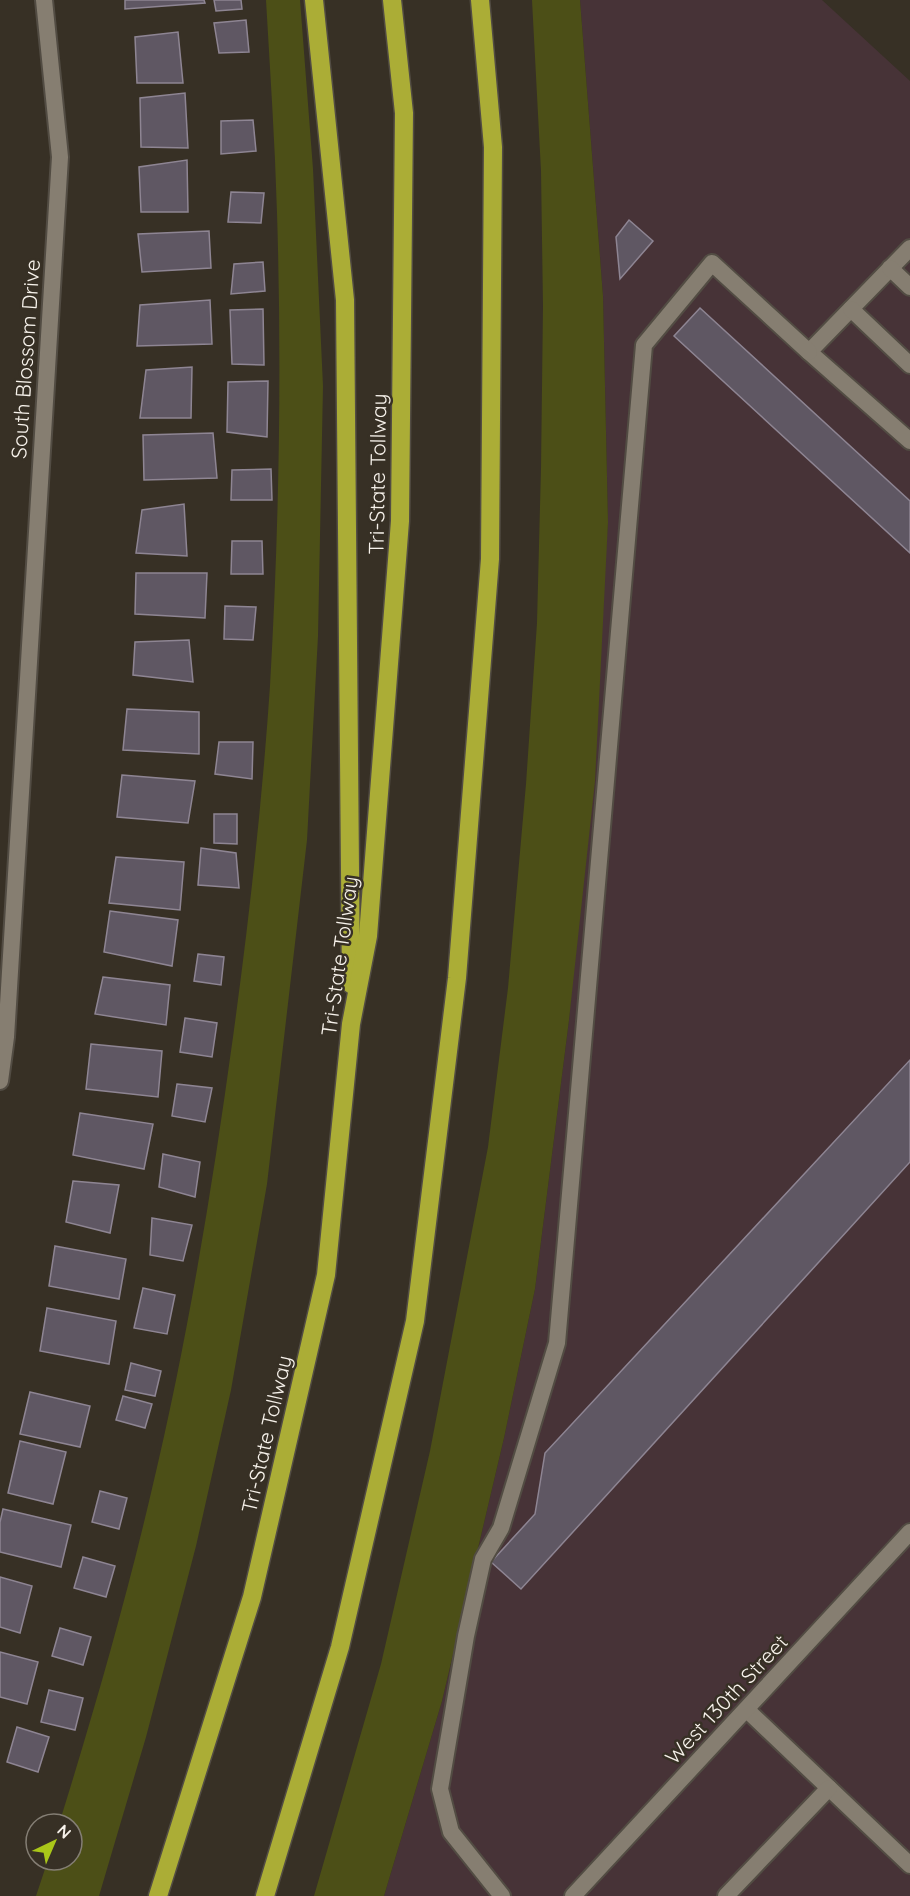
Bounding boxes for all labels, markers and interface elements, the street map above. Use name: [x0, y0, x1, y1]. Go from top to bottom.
street label: South Blossom Drive: [5, 258, 45, 460]
street label: Tri-State Tollway: [363, 393, 391, 555]
street label: Tri-State Tollway: [315, 874, 363, 1038]
street label: Tri-State Tollway: [235, 1353, 297, 1515]
street label: West 130th Street: [659, 1629, 793, 1769]
north arrow: [24, 1812, 84, 1872]
text: N: [53, 1820, 76, 1842]

